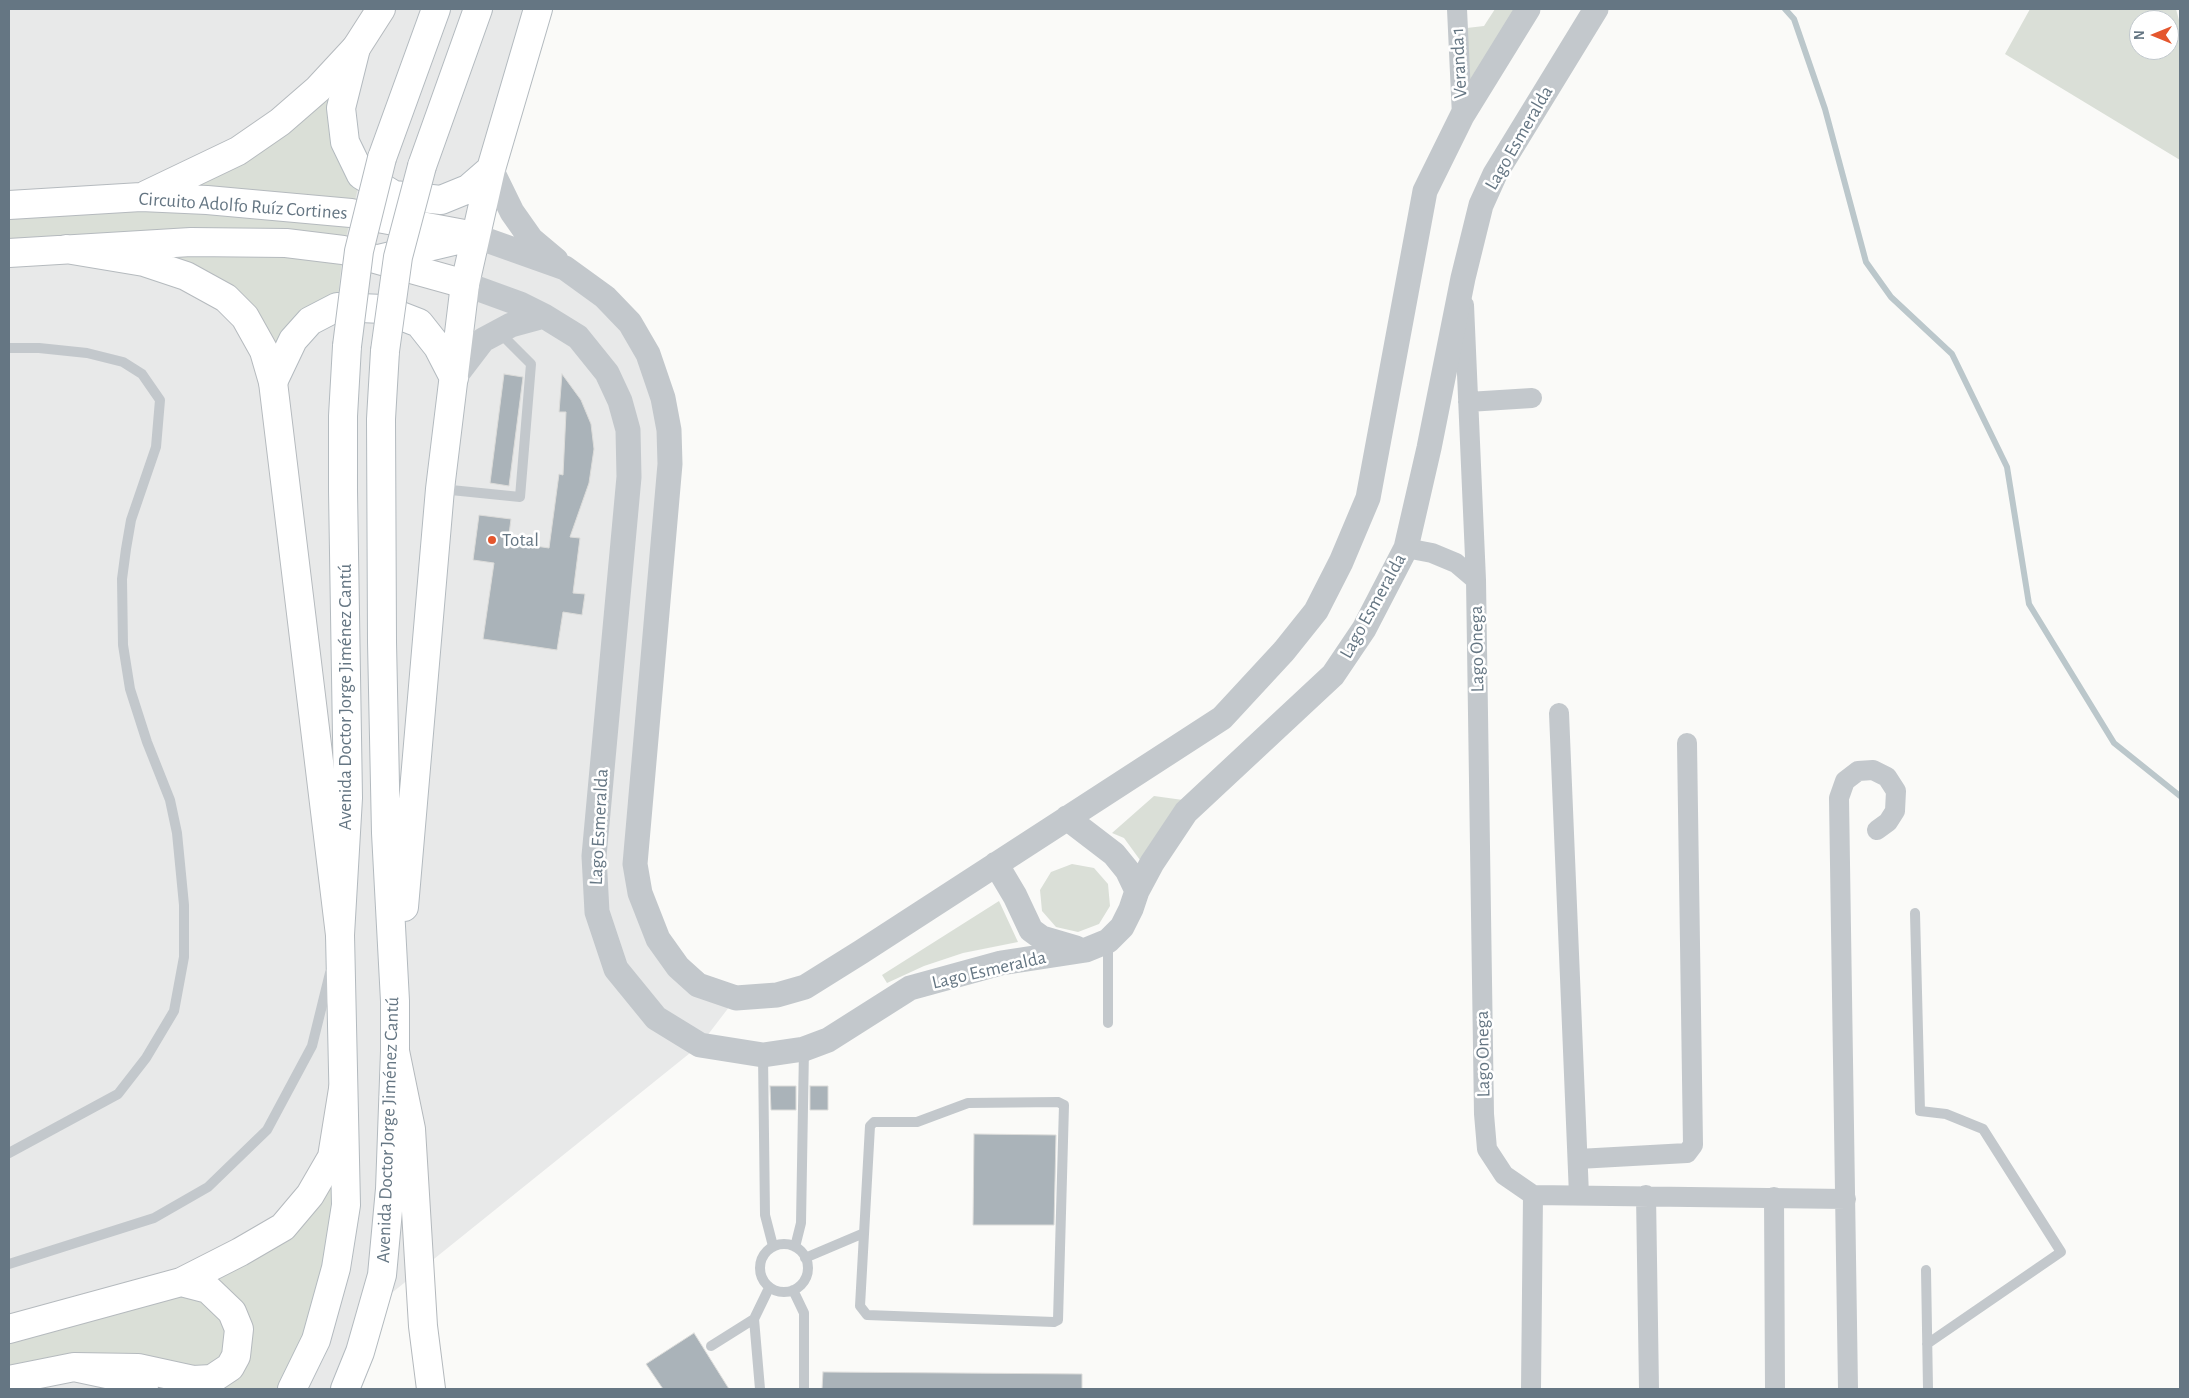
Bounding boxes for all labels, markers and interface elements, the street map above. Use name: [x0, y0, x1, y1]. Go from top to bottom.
north arrow: [2129, 10, 2179, 60]
street label: Veranda 1: [1446, 27, 1472, 99]
text: N: [2133, 30, 2147, 40]
street label: Lago Esmeralda: [1480, 82, 1558, 194]
street label: Circuito Adolfo Ruíz Cortines: [138, 187, 348, 225]
place label: Total: [502, 529, 539, 551]
marker: Total: [486, 534, 498, 546]
street label: Lago Esmeralda: [1335, 549, 1411, 663]
street label: Avenida Doctor Jorge Jiménez Cantú: [334, 564, 356, 830]
street label: Lago Onega: [1465, 605, 1489, 693]
street label: Lago Esmeralda: [585, 768, 613, 886]
street label: Lago Esmeralda: [930, 946, 1048, 994]
street label: Avenida Doctor Jorge Jiménez Cantú: [372, 997, 404, 1263]
street label: Lago Onega: [1471, 1010, 1495, 1098]

